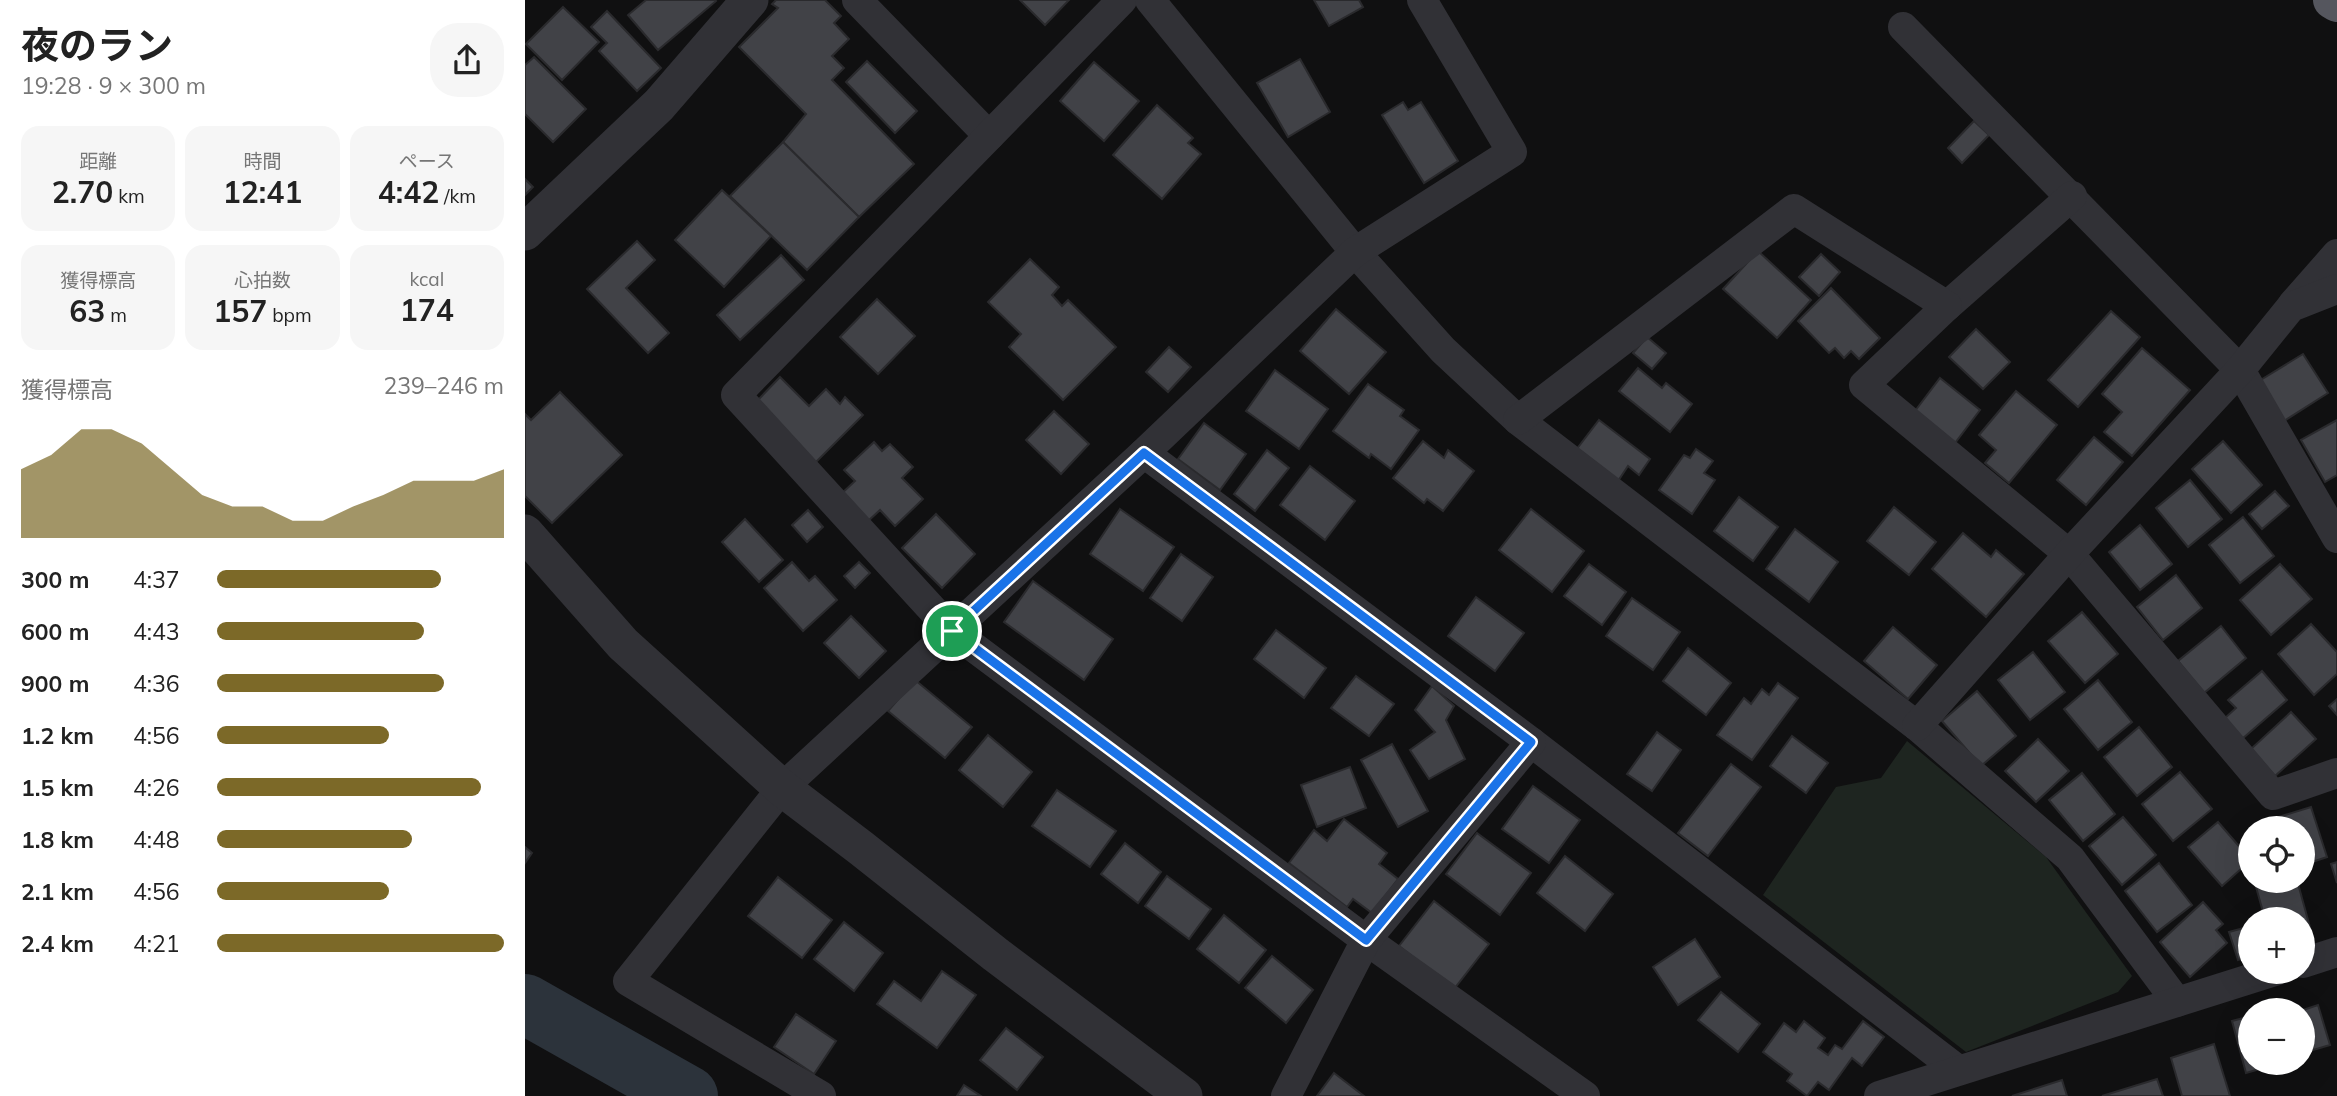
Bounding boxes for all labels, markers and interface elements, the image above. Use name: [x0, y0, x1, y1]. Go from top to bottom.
text: 夜のラン: [21, 21, 173, 69]
button: share: [430, 23, 504, 97]
text: 19:28 · 9 × 300 m: [21, 71, 206, 100]
text: 距離: [79, 149, 117, 173]
text: 時間: [243, 149, 282, 173]
text: ペース: [399, 149, 455, 173]
text: 2.70: [52, 173, 113, 211]
text: 12:41: [223, 173, 302, 211]
text: 4:42: [378, 173, 439, 211]
text: km: [113, 184, 145, 208]
text: /km: [439, 184, 476, 208]
text: kcal: [409, 267, 444, 291]
text: 獲得標高: [60, 268, 136, 292]
text: 心拍数: [234, 268, 291, 292]
text: 174: [400, 291, 454, 329]
text: 63: [69, 292, 105, 330]
text: 157: [213, 292, 267, 330]
text: m: [105, 303, 127, 327]
text: bpm: [267, 303, 312, 327]
text: 239–246 m: [383, 371, 504, 400]
text: 獲得標高: [21, 375, 113, 404]
text: 300 m: [21, 565, 89, 594]
text: 4:37: [133, 565, 180, 594]
pin: [922, 601, 982, 661]
icon: arrive: [933, 612, 971, 650]
text: 600 m: [21, 617, 89, 646]
text: 4:43: [133, 617, 180, 646]
text: 900 m: [21, 669, 89, 698]
text: 4:36: [133, 669, 180, 698]
text: 1.2 km: [21, 721, 94, 750]
text: 4:56: [133, 721, 180, 750]
text: 1.5 km: [21, 773, 94, 802]
text: 4:26: [133, 773, 180, 802]
map controls: [2238, 816, 2315, 1075]
button: locate: [2238, 816, 2315, 893]
text: 1.8 km: [21, 825, 94, 854]
text: 4:48: [133, 825, 180, 854]
text: 2.1 km: [21, 877, 94, 906]
text: 4:56: [133, 877, 180, 906]
button: +: [2238, 907, 2315, 984]
text: 2.4 km: [21, 929, 94, 958]
text: 4:21: [133, 929, 180, 958]
button: −: [2238, 998, 2315, 1075]

